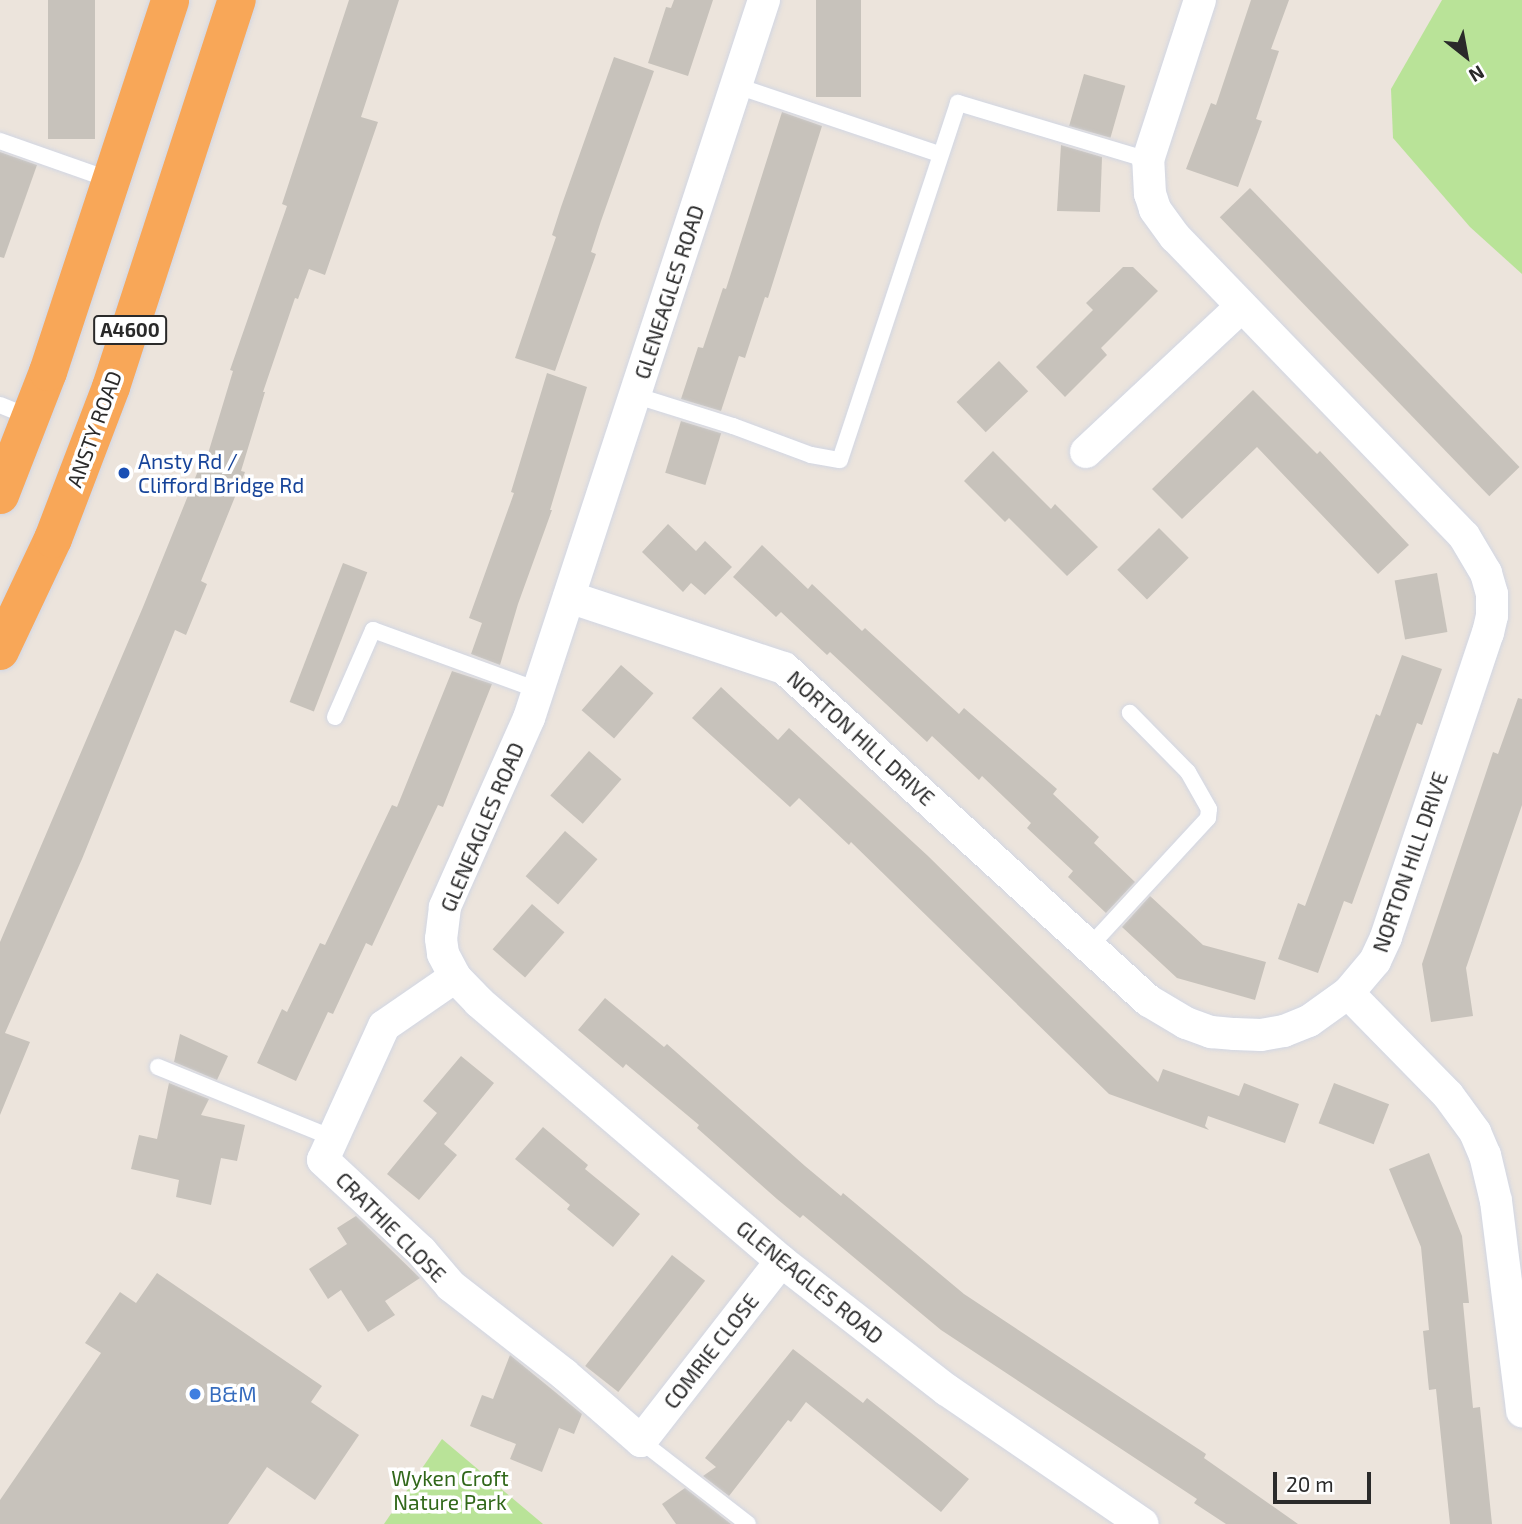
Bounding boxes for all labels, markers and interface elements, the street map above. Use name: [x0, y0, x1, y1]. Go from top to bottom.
north arrow: [1431, 21, 1501, 91]
text: N: [1465, 61, 1489, 88]
street label: GLENEAGLES ROAD: [629, 202, 709, 382]
road number: A4600: [92, 314, 168, 346]
street label: ANSTY ROAD: [61, 367, 127, 491]
place label: Ansty Rd / Clifford Bridge Rd: [138, 448, 304, 498]
marker: Ansty Rd / Clifford Bridge Rd: [116, 465, 132, 481]
street label: NORTON HILL DRIVE: [782, 665, 940, 811]
street label: GLENEAGLES ROAD: [435, 739, 529, 915]
street label: NORTON HILL DRIVE: [1367, 768, 1453, 956]
street label: CRATHIE CLOSE: [331, 1167, 451, 1287]
street label: GLENEAGLES ROAD: [732, 1215, 888, 1349]
street label: COMRIE CLOSE: [658, 1288, 764, 1414]
place label: B&M: [209, 1381, 257, 1407]
marker: B&M: [187, 1386, 203, 1402]
scale bar: [1277, 1458, 1375, 1502]
park label: Wyken Croft Nature Park: [391, 1465, 509, 1515]
text: 20 m: [1286, 1471, 1334, 1496]

